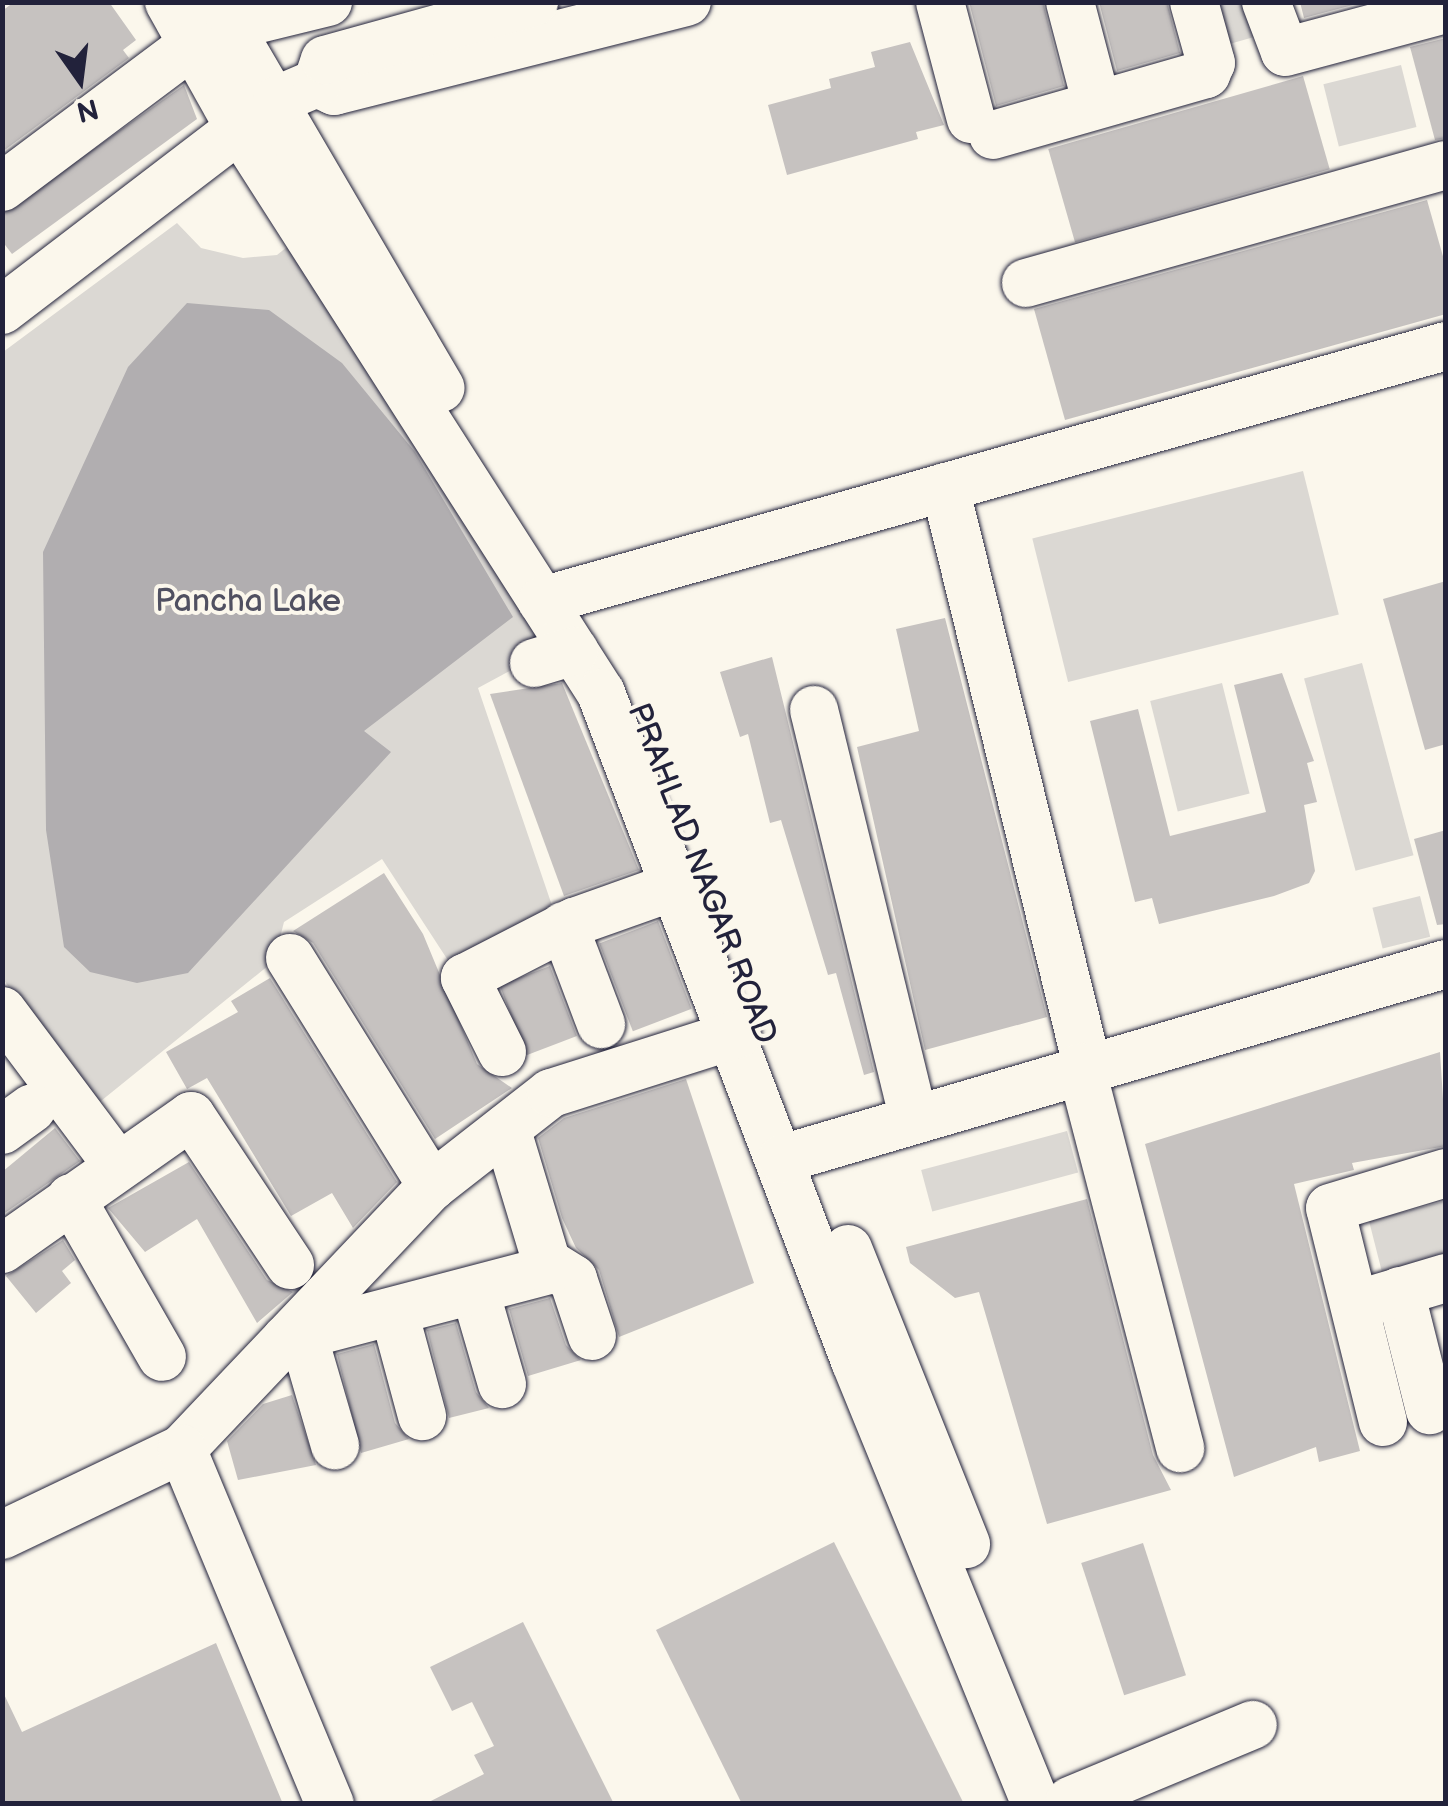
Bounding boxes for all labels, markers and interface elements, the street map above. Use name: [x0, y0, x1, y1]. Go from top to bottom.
north arrow: [30, 30, 130, 130]
text: N: [73, 91, 102, 128]
park label: Pancha Lake: [155, 583, 341, 621]
street label: PRAHLAD NAGAR ROAD: [618, 698, 784, 1050]

